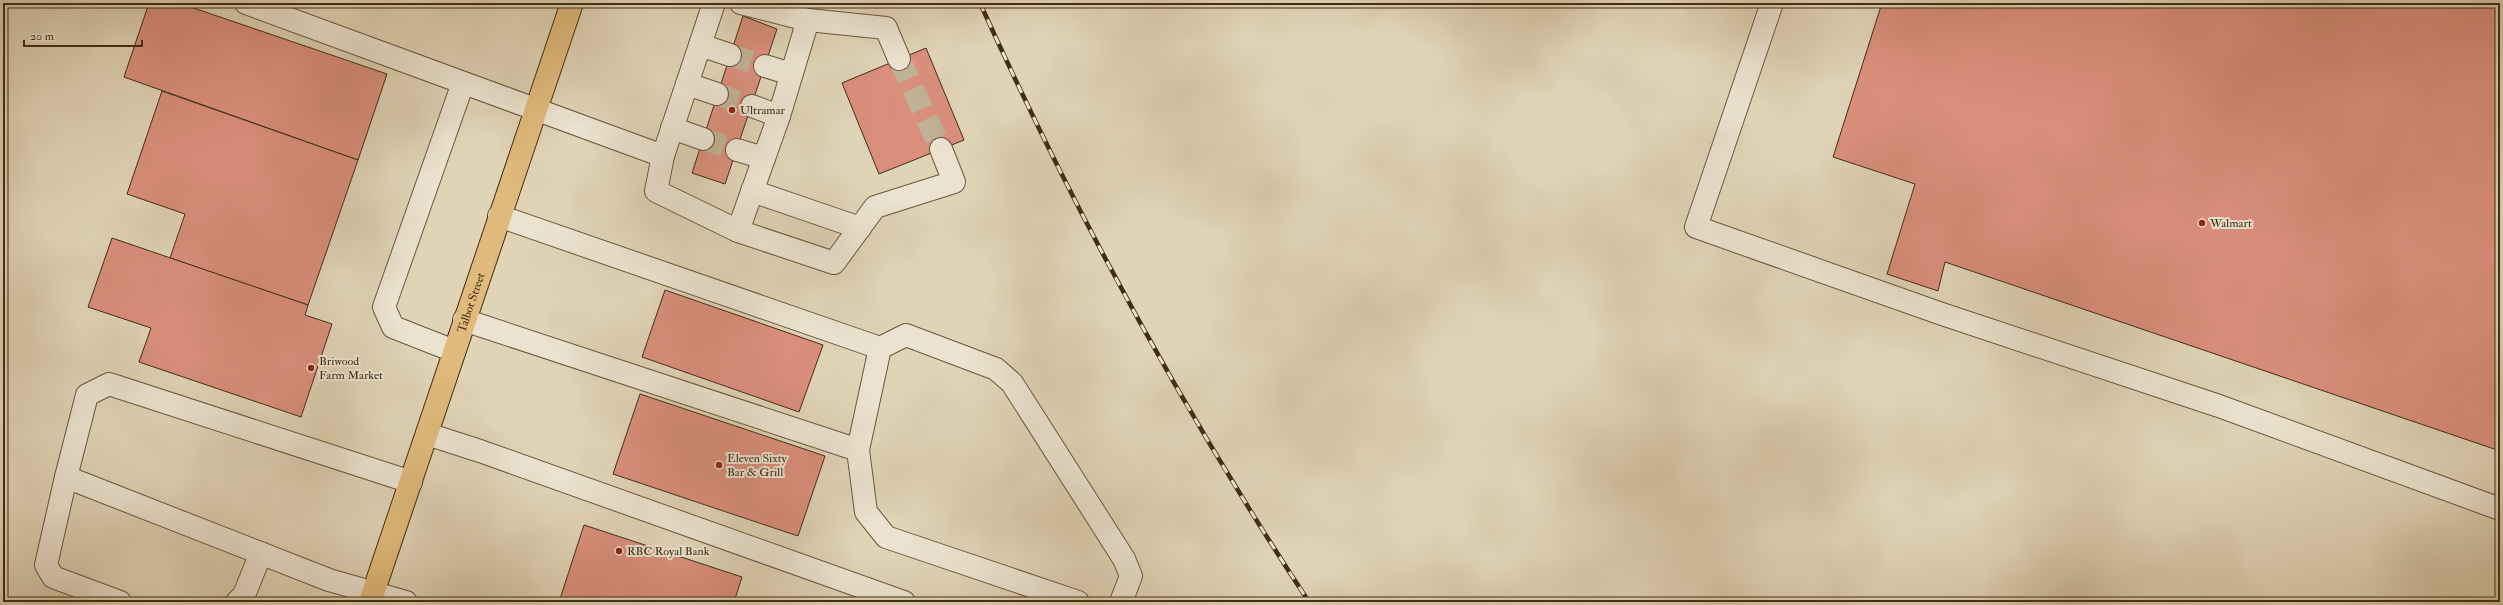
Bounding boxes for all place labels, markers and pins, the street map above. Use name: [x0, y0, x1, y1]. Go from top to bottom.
place label: Ultramar: [740, 103, 786, 118]
marker: Ultramar: [727, 105, 737, 115]
place label: Walmart: [2209, 216, 2252, 231]
marker: Walmart: [2197, 218, 2207, 228]
place label: Briwood Farm Market: [319, 354, 383, 383]
marker: Briwood Farm Market: [306, 363, 316, 373]
place label: Eleven Sixty Bar & Grill: [727, 451, 788, 480]
marker: Eleven Sixty Bar & Grill: [714, 460, 724, 470]
place label: RBC Royal Bank: [627, 544, 710, 559]
marker: RBC Royal Bank: [614, 546, 624, 556]

